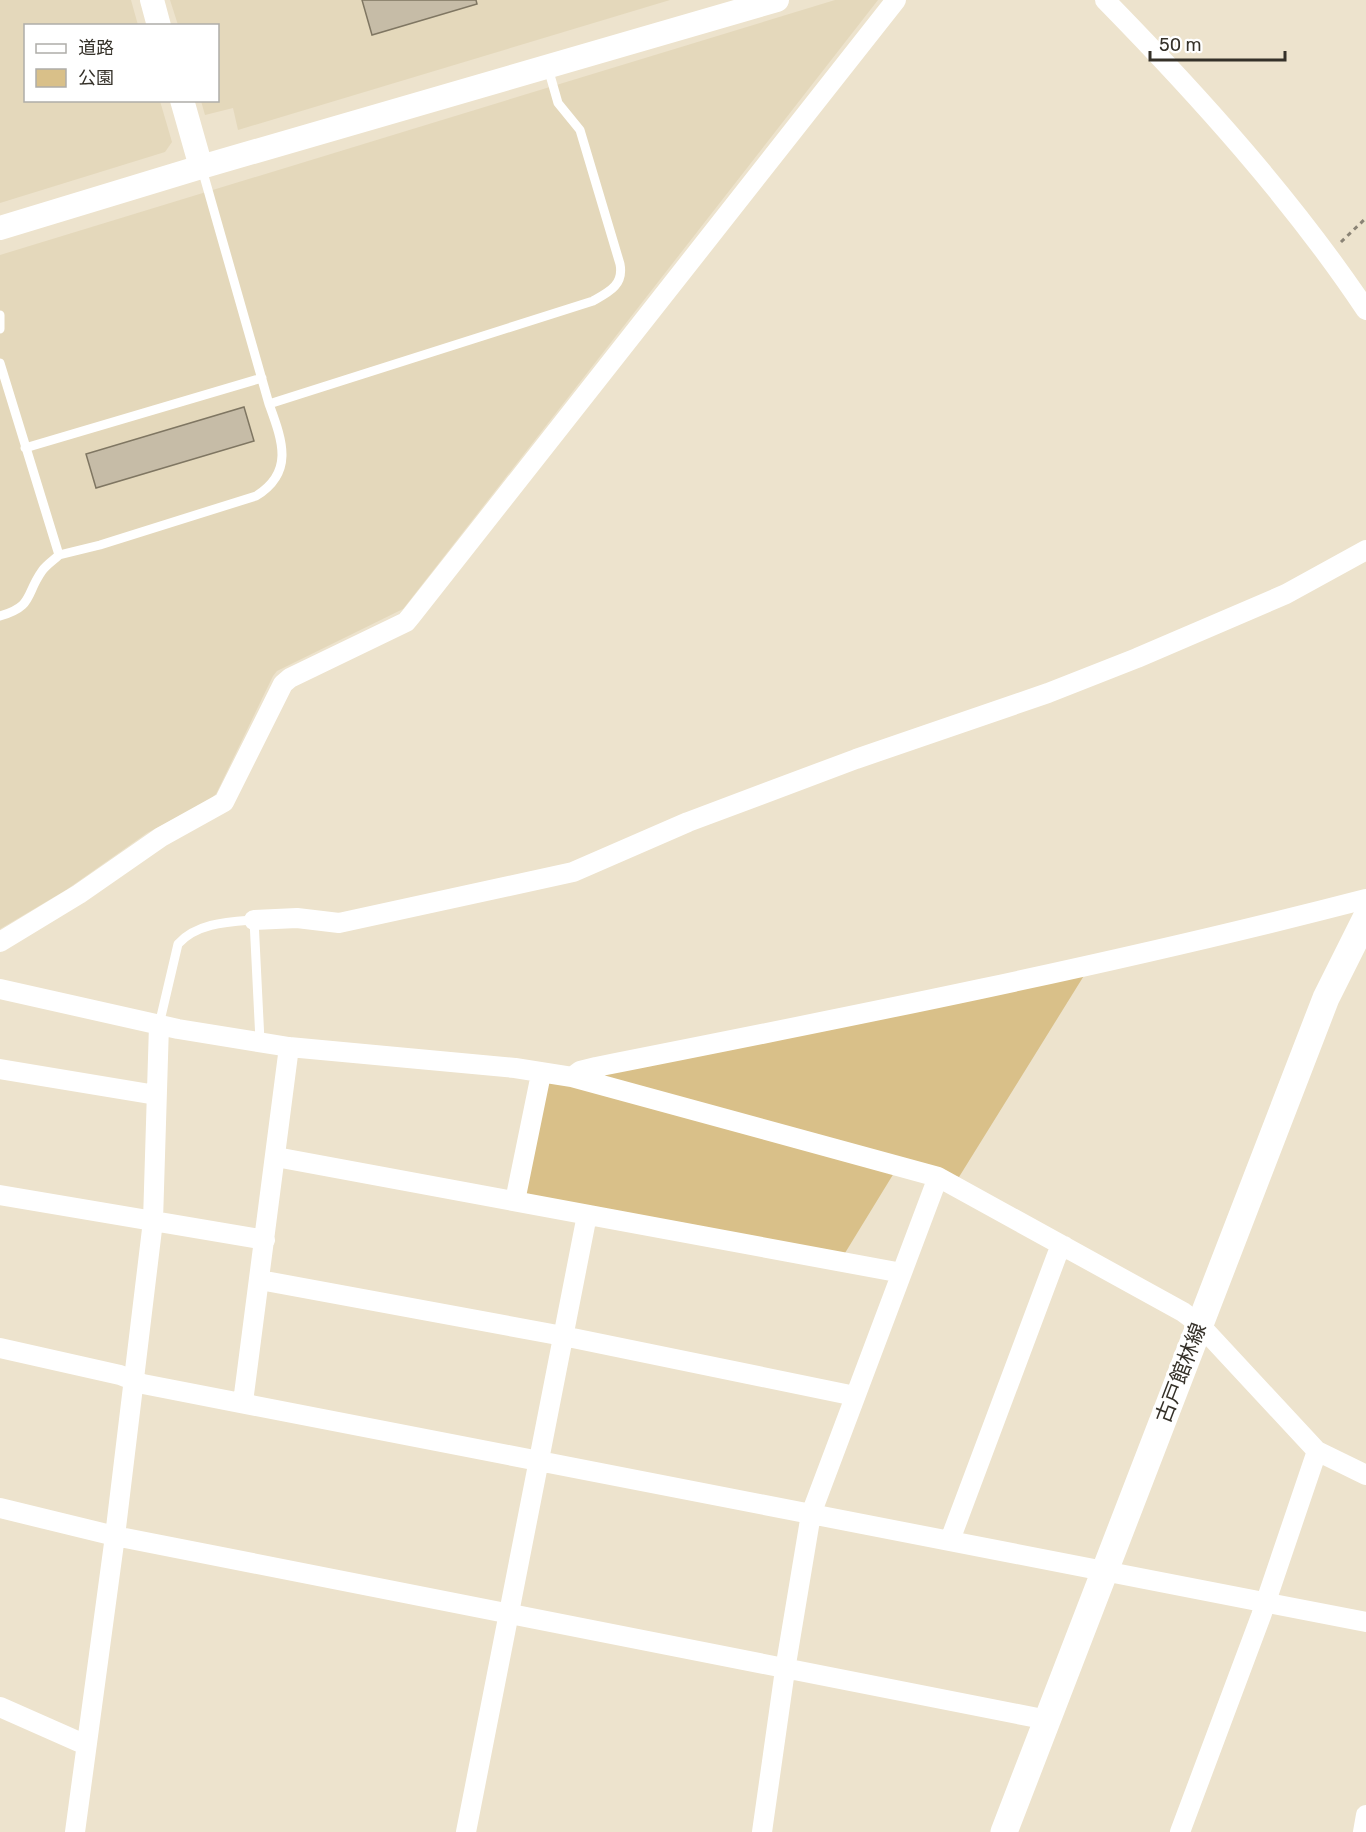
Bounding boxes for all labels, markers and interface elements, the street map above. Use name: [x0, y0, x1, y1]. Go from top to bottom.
legend: [24, 24, 219, 102]
scale bar: [1150, 24, 1285, 62]
text: 50 m: [1159, 34, 1202, 56]
text: 道路: [78, 37, 114, 59]
text: 公園: [78, 67, 114, 89]
street label: 古戸館林線: [1150, 1319, 1211, 1426]

